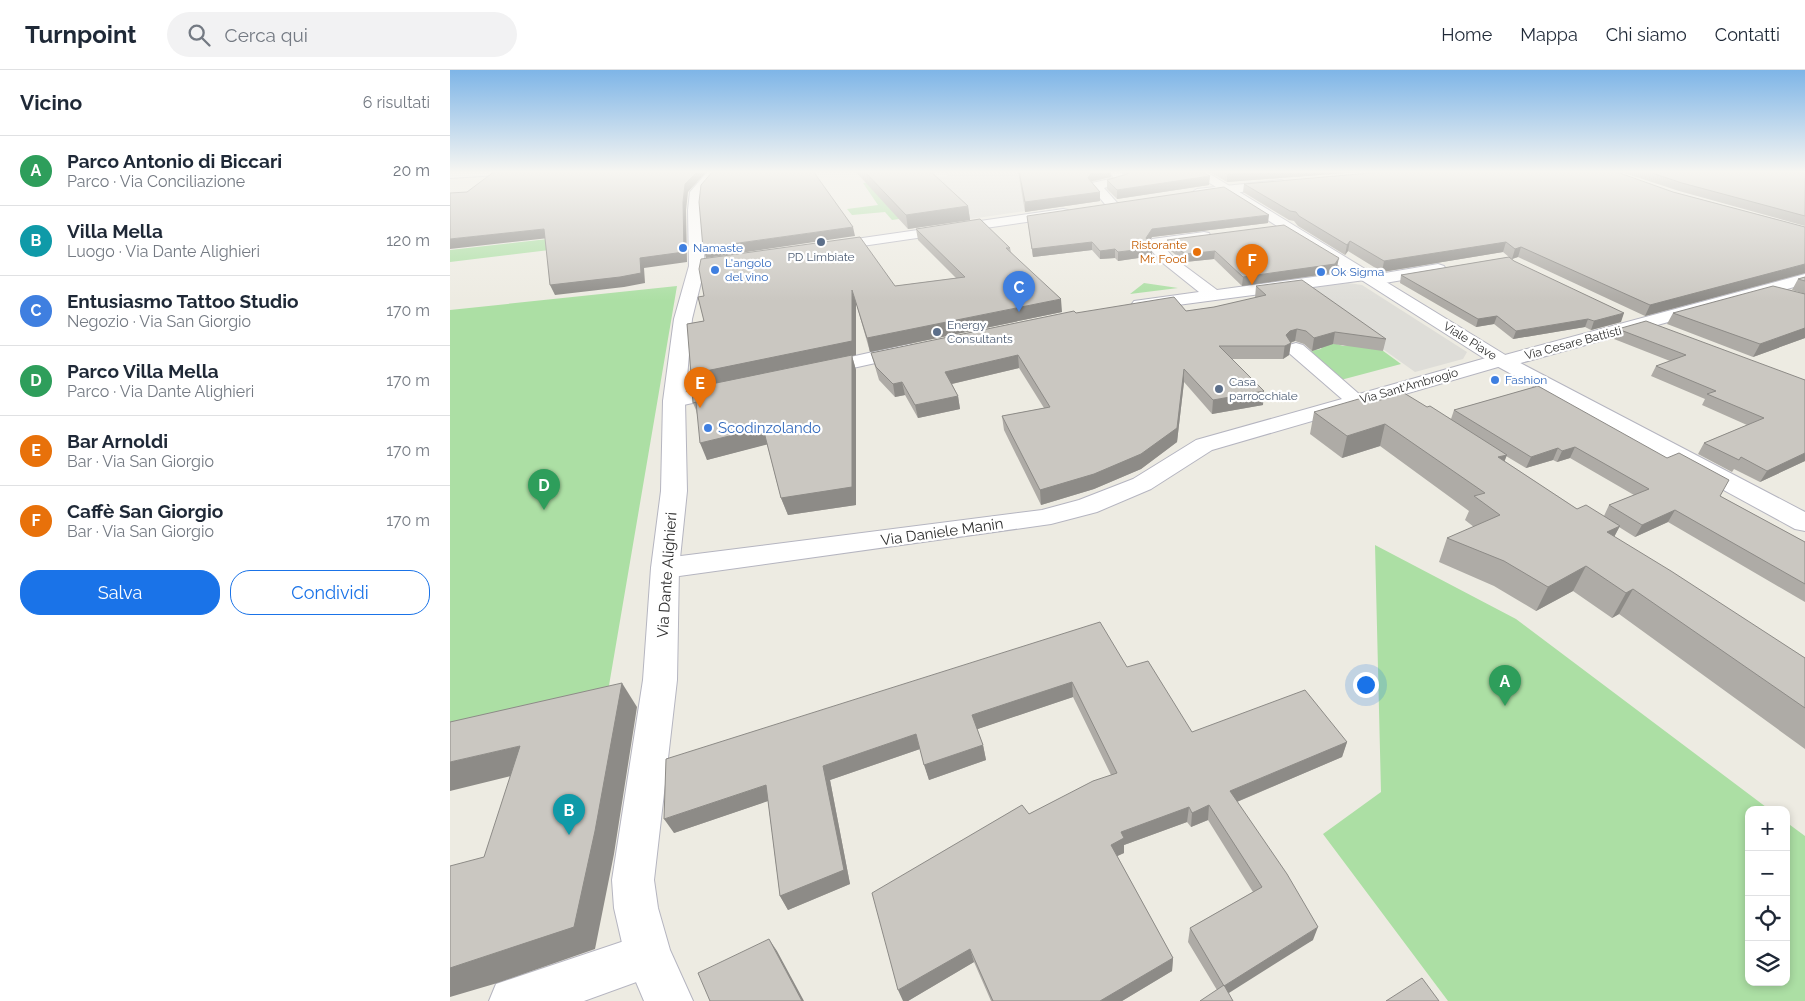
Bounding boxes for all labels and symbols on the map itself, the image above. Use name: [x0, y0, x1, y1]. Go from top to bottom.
marker: PD Limbiate: [815, 236, 827, 248]
place label: Ristorante Mr. Food: [1131, 238, 1187, 266]
place label: Namaste: [693, 241, 743, 255]
marker: Namaste: [677, 242, 689, 254]
pin: F: [1236, 244, 1268, 285]
marker: Ristorante Mr. Food: [1191, 246, 1203, 258]
place label: PD Limbiate: [787, 250, 855, 264]
place label: L'angolo del vino: [725, 256, 772, 284]
marker: L'angolo del vino: [709, 264, 721, 276]
place label: Ok Sigma: [1331, 265, 1384, 279]
marker: Ok Sigma: [1315, 266, 1327, 278]
pin: C: [1003, 271, 1035, 312]
place label: Energy Consultants: [947, 318, 1013, 346]
street label: Viale Piave: [1441, 319, 1499, 363]
street label: Via Cesare Battisti: [1523, 323, 1623, 363]
marker: Energy Consultants: [931, 326, 943, 338]
street label: Via Sant'Ambrogio: [1358, 365, 1460, 407]
pin: E: [684, 367, 716, 408]
place label: Fashion: [1505, 373, 1547, 387]
marker: Fashion: [1489, 374, 1501, 386]
place label: Casa parrocchiale: [1229, 375, 1298, 403]
marker: Casa parrocchiale: [1213, 383, 1225, 395]
place label: Scodinzolando: [718, 419, 821, 437]
marker: Scodinzolando: [702, 422, 714, 434]
pin: D: [528, 469, 560, 510]
street label: Via Dante Alighieri: [654, 511, 680, 639]
street label: Via Daniele Manin: [879, 514, 1005, 550]
pin: A: [1489, 665, 1521, 706]
your location: [1353, 672, 1379, 698]
pin: B: [553, 794, 585, 835]

